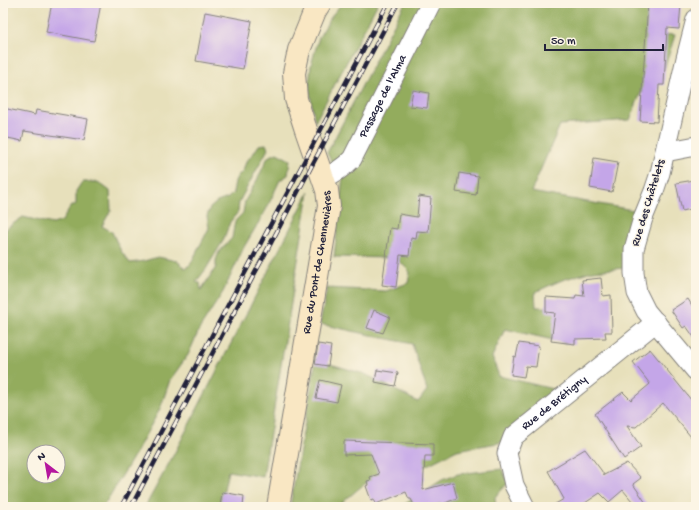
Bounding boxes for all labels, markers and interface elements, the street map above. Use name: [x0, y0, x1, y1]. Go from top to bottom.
scale bar: [545, 26, 663, 52]
text: 50 m: [551, 35, 576, 49]
street label: Passage de l'Alma: [356, 52, 411, 141]
street label: Rue des Châtelets: [629, 157, 669, 248]
street label: Rue du Pont de Chennevières: [300, 190, 336, 335]
street label: Rue de Brétigny: [519, 373, 590, 434]
north arrow: [26, 444, 66, 484]
text: N: [36, 450, 48, 464]

